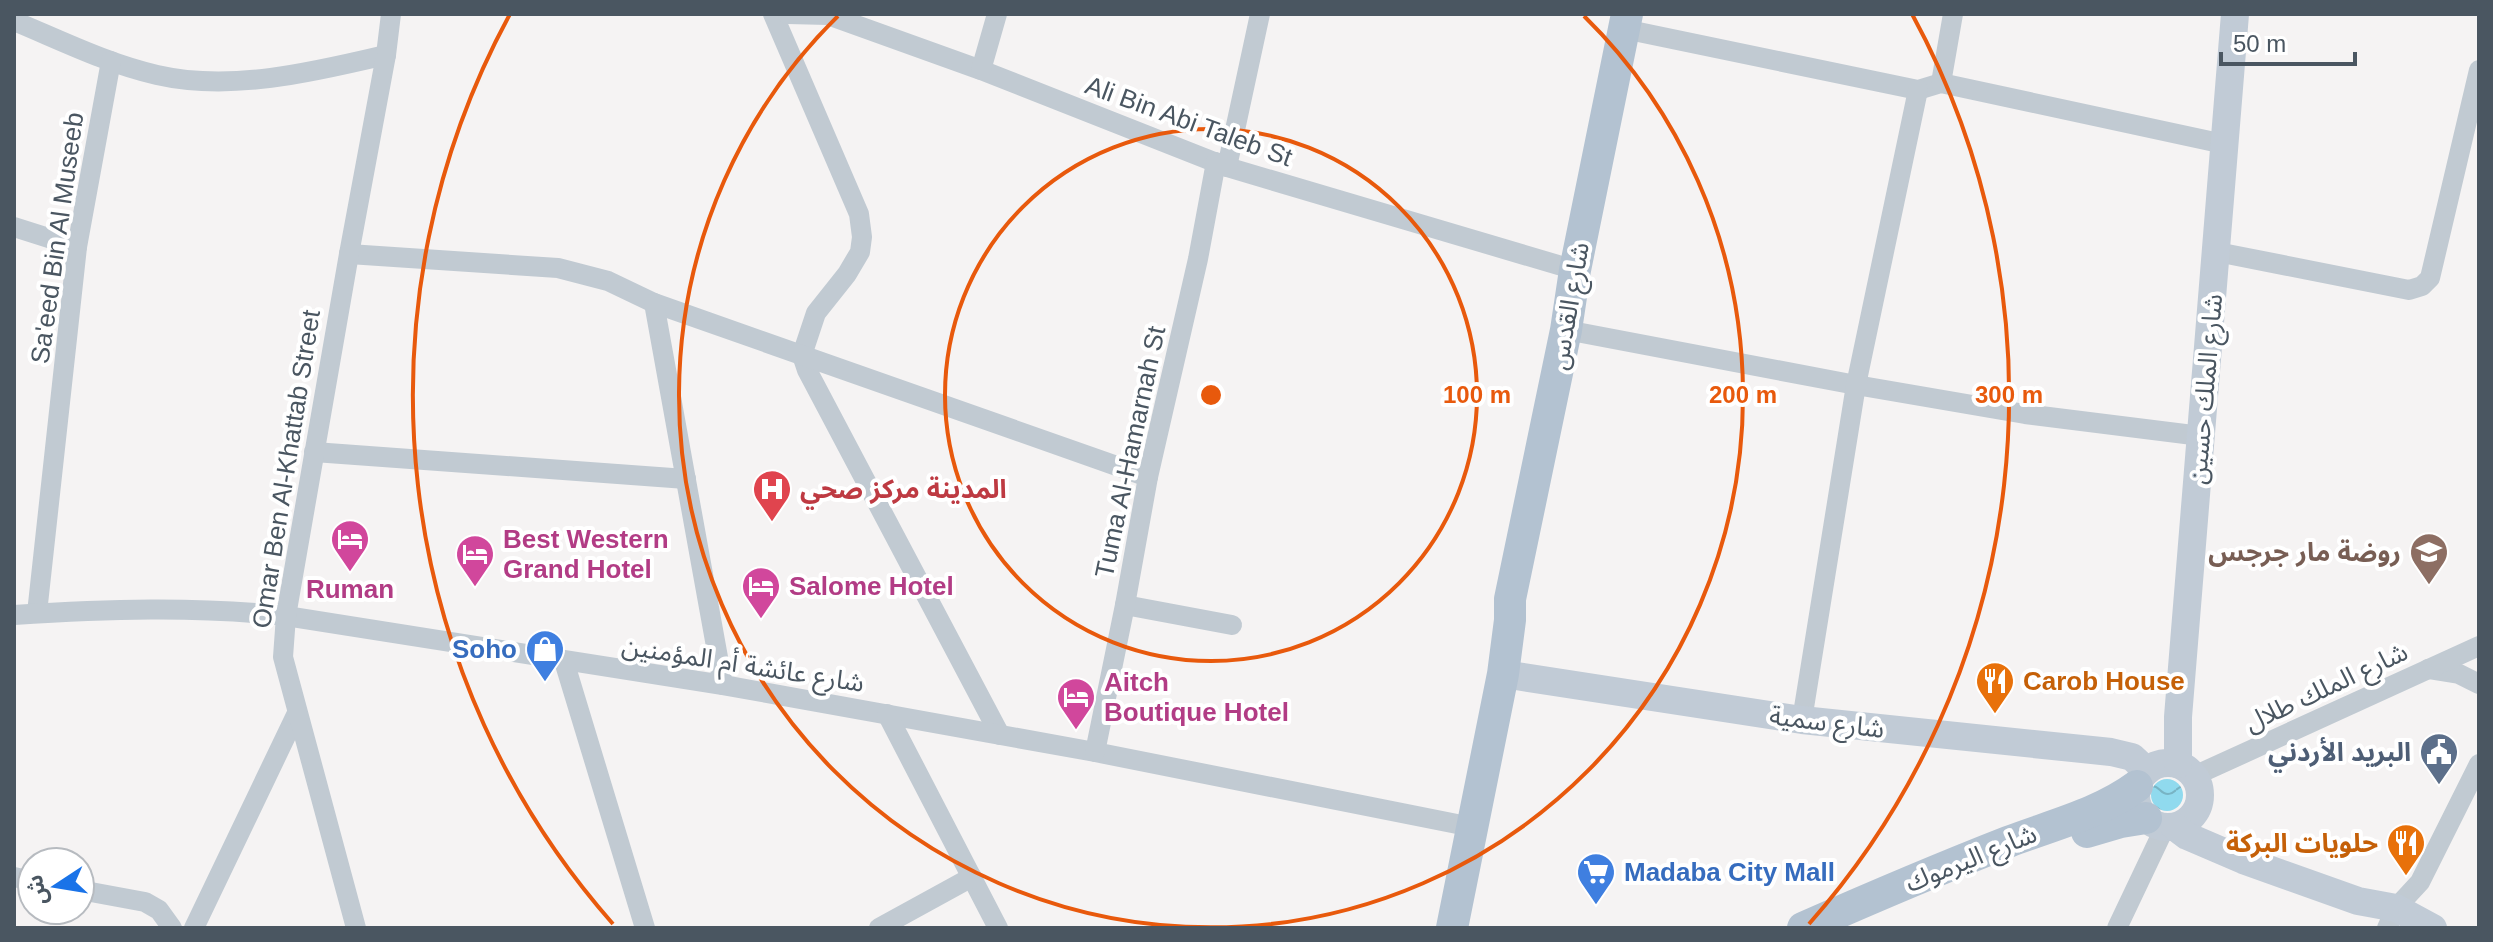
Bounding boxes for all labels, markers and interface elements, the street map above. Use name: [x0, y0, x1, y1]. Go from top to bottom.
scale bar: [2221, 16, 2355, 66]
text: 50 m: [2233, 30, 2286, 57]
street label: Ali Bin Abi Taleb St: [1082, 70, 1297, 173]
street label: Sa'eed Bin Al Museeb: [25, 110, 89, 366]
street label: شارع القدس: [1543, 240, 1599, 373]
street label: شارع الملك حسين: [2182, 293, 2232, 486]
street label: Omar Ben Al-Khattab Street: [246, 307, 326, 631]
street label: Tuma Al-Hamarnah St: [1089, 323, 1171, 580]
centre of rings: [1197, 381, 1225, 409]
text: 100 m: [1443, 381, 1511, 408]
text: 200 m: [1709, 381, 1777, 408]
text: 300 m: [1975, 381, 2043, 408]
hospital icon: المدينة مركز صحي: [751, 468, 793, 523]
place label: المدينة مركز صحي: [800, 474, 1007, 510]
hotel icon: Ruman: [329, 518, 371, 573]
place label: Best Western Grand Hotel: [503, 524, 669, 584]
school or university icon: روضة مار جرجس: [2408, 531, 2450, 586]
hotel icon: Best Western Grand Hotel: [454, 533, 496, 588]
place label: روضة مار جرجس: [2208, 537, 2401, 567]
hotel icon: Salome Hotel: [740, 565, 782, 620]
place label: Salome Hotel: [789, 571, 954, 601]
place label: Ruman: [306, 574, 394, 604]
shop icon: Soho: [524, 628, 566, 683]
street label: شارع عائشة أم المؤمنين: [619, 629, 866, 703]
place label: Soho: [452, 634, 517, 664]
street label: شارع الملك طلال: [2240, 636, 2414, 741]
restaurant icon: Carob House: [1974, 660, 2016, 715]
place label: Carob House: [2023, 666, 2185, 696]
place label: Aitch Boutique Hotel: [1104, 667, 1289, 727]
hotel icon: Aitch Boutique Hotel: [1055, 676, 1097, 731]
street label: شارع سمية: [1767, 700, 1886, 748]
public building icon: البريد الأردني: [2418, 731, 2460, 786]
place label: البريد الأردني: [2268, 737, 2411, 773]
street label: شارع اليرموك: [1901, 818, 2042, 902]
restaurant icon: حلويات البركة: [2385, 822, 2427, 877]
place label: حلويات البركة: [2226, 828, 2378, 858]
north arrow: [16, 846, 96, 926]
supermarket icon: Madaba City Mall: [1575, 851, 1617, 906]
place label: Madaba City Mall: [1624, 857, 1835, 887]
text: ش: [22, 873, 52, 907]

